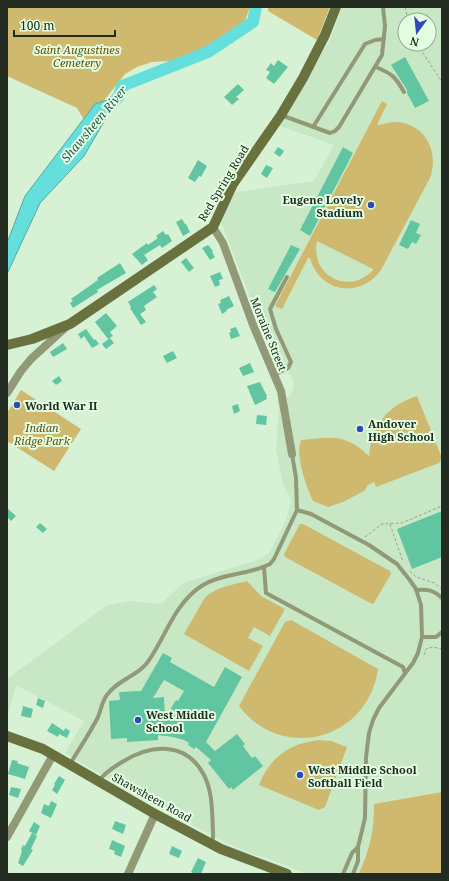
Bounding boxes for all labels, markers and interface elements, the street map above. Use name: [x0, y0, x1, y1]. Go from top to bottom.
scale bar: [14, 12, 115, 38]
north arrow: [397, 12, 437, 52]
text: 100 m: [20, 17, 55, 34]
text: N: [408, 34, 420, 51]
park label: Saint Augustines Cemetery: [34, 42, 120, 70]
water label: Shawsheen River: [57, 82, 131, 166]
street label: Red Spring Road: [194, 142, 252, 224]
place label: Eugene Lovely Stadium: [282, 192, 364, 220]
marker: Eugene Lovely Stadium: [366, 200, 376, 210]
street label: Moraine Street: [247, 295, 291, 373]
place label: World War II: [25, 398, 98, 413]
marker: World War II: [12, 400, 22, 410]
place label: Andover High School: [368, 416, 434, 444]
park label: Indian Ridge Park: [13, 420, 71, 448]
marker: Andover High School: [355, 424, 365, 434]
place label: West Middle School: [146, 707, 215, 735]
marker: West Middle School: [133, 715, 143, 725]
place label: West Middle School Softball Field: [308, 762, 417, 790]
street label: Shawsheen Road: [110, 769, 195, 825]
marker: West Middle School Softball Field: [295, 770, 305, 780]

